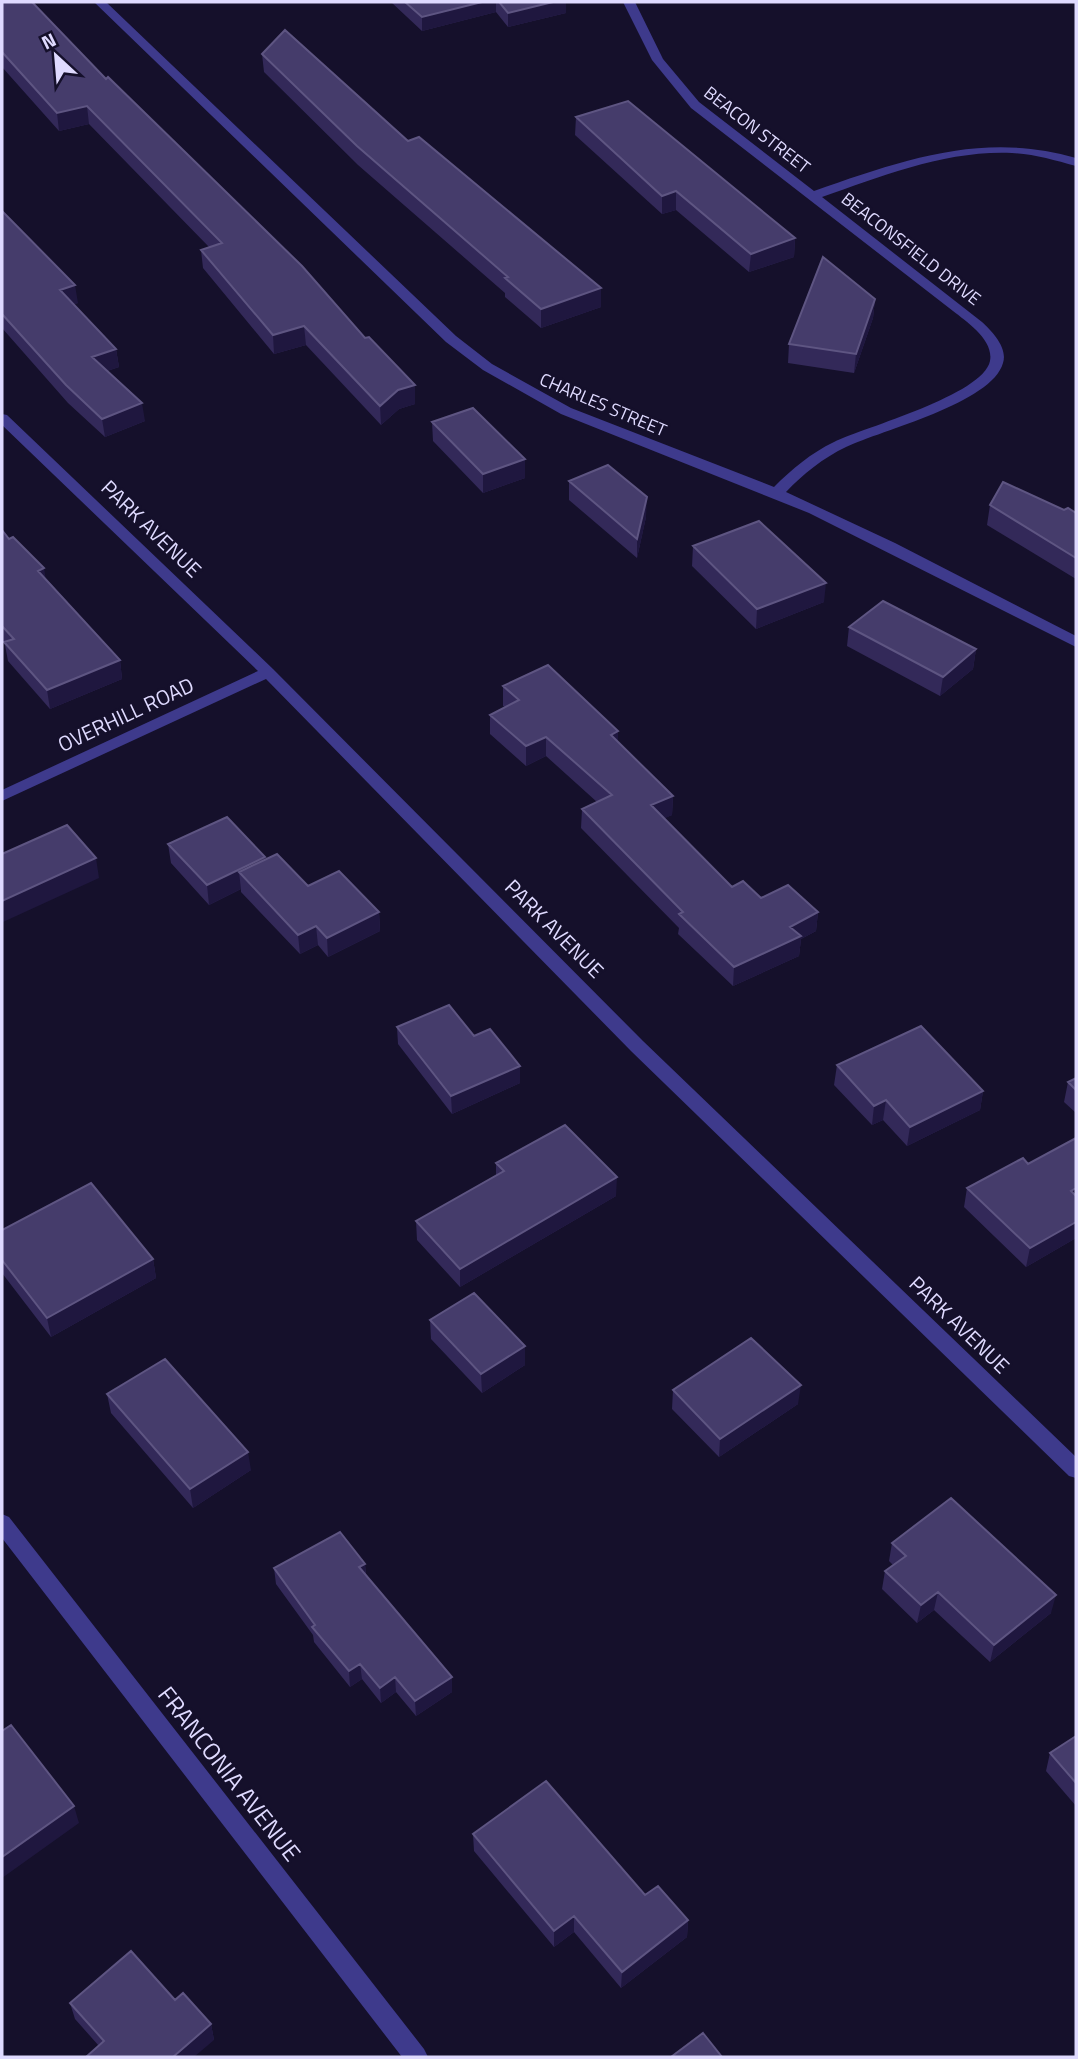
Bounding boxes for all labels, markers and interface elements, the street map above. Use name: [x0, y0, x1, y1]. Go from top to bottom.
north arrow: [21, 21, 91, 91]
text: N: [36, 24, 61, 56]
street label: BEACON STREET: [698, 79, 817, 180]
street label: BEACONSFIELD DRIVE: [836, 185, 987, 312]
street label: CHARLES STREET: [535, 366, 671, 444]
street label: PARK AVENUE: [94, 472, 209, 585]
street label: OVERHILL ROAD: [52, 669, 199, 760]
street label: PARK AVENUE: [498, 871, 612, 985]
street label: PARK AVENUE: [902, 1268, 1017, 1381]
street label: FRANCONIA AVENUE: [150, 1678, 310, 1869]

